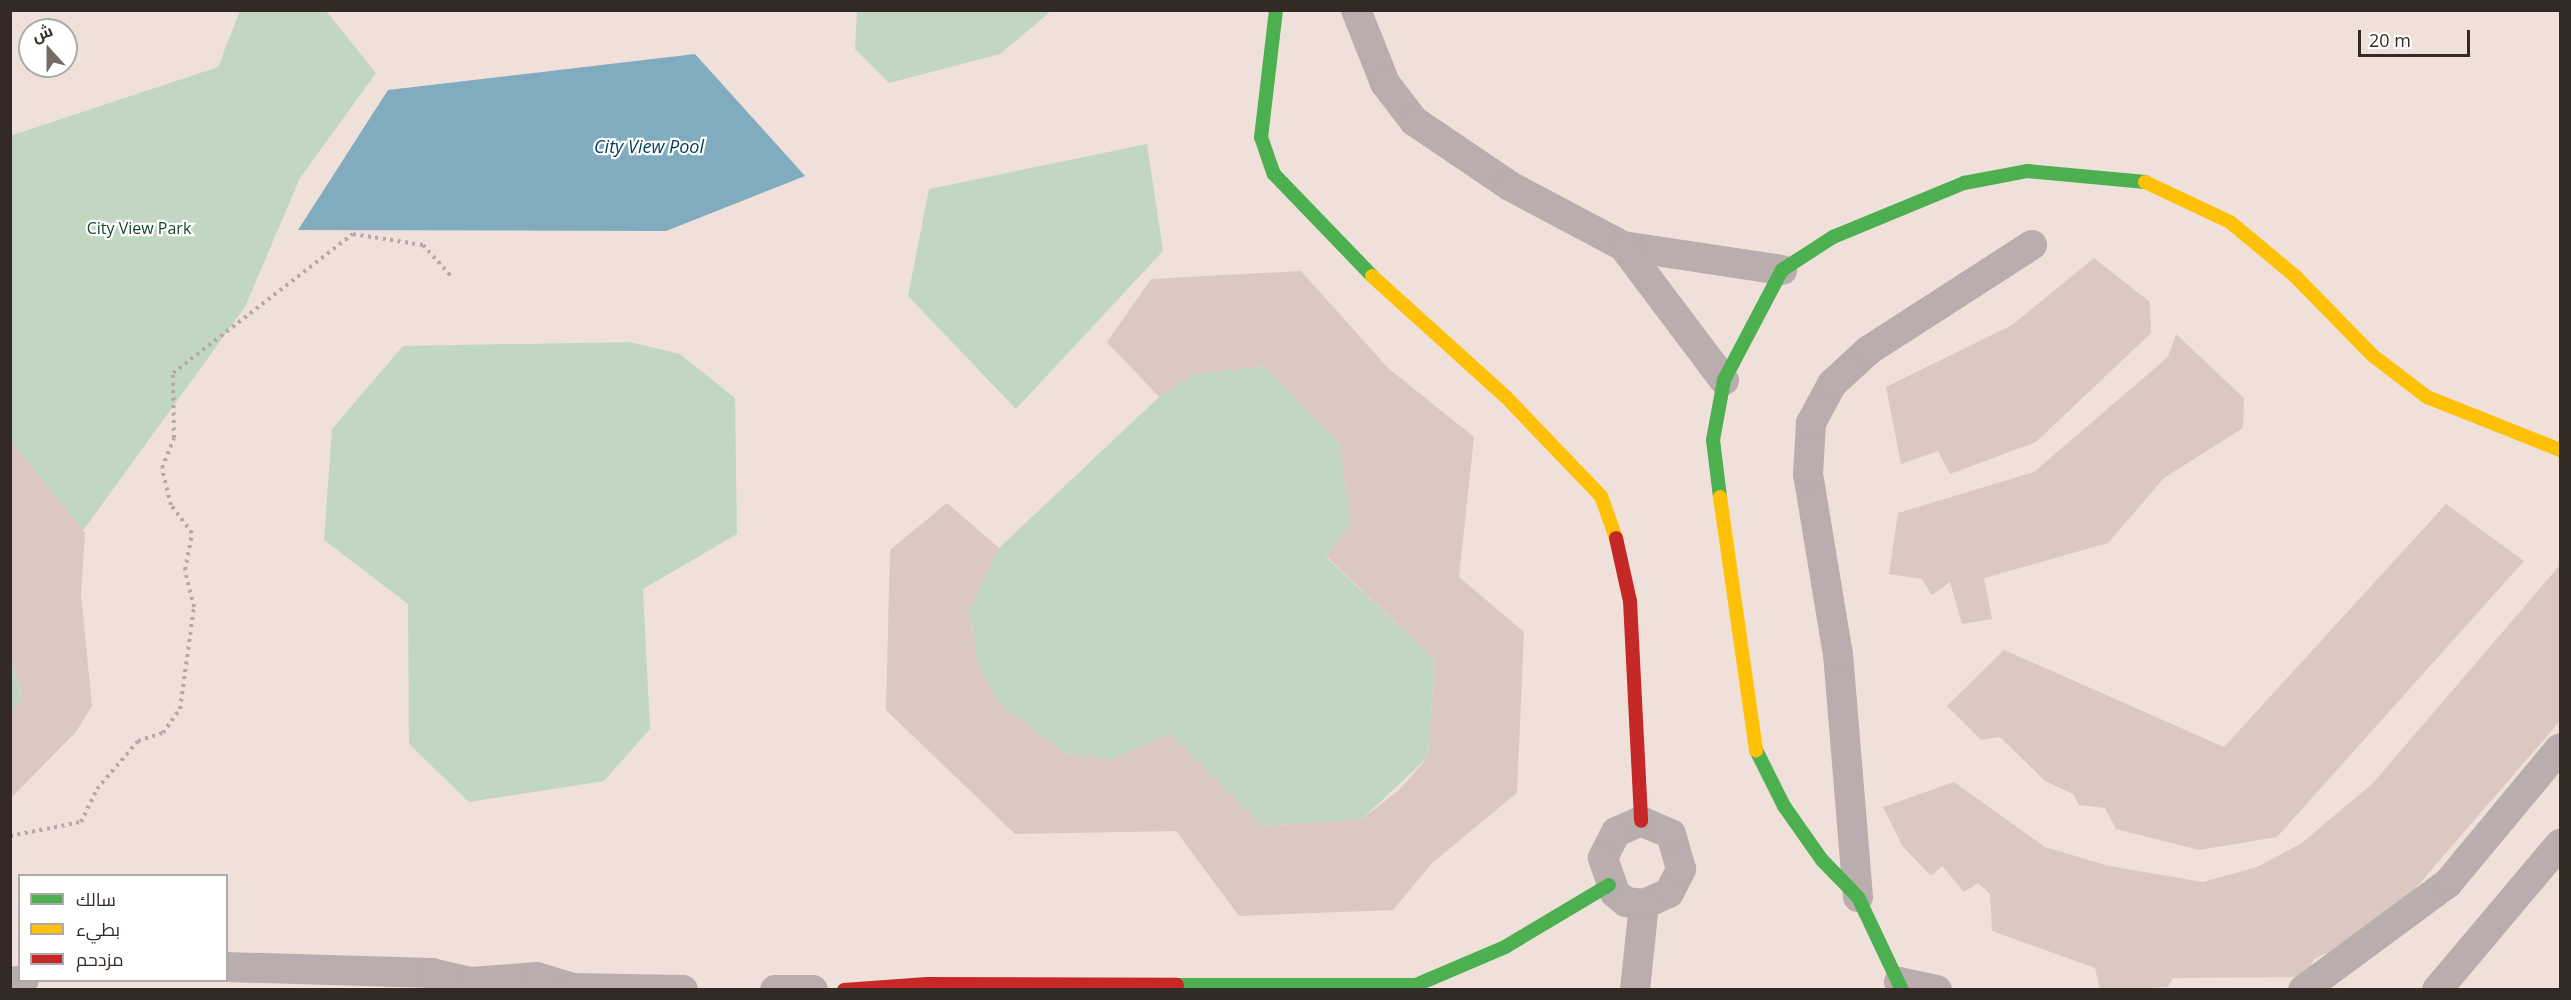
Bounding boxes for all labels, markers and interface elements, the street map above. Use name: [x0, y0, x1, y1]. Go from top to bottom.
north arrow: [18, 18, 78, 78]
scale bar: [2361, 18, 2474, 56]
text: ش: [29, 19, 56, 47]
text: 20 m: [2369, 28, 2411, 52]
water label: City View Pool: [594, 135, 704, 157]
park label: City View Park: [87, 218, 191, 238]
legend: [18, 874, 228, 982]
text: سالك: [76, 887, 116, 911]
text: بطيء: [76, 917, 120, 941]
text: مزدحم: [76, 947, 124, 971]

